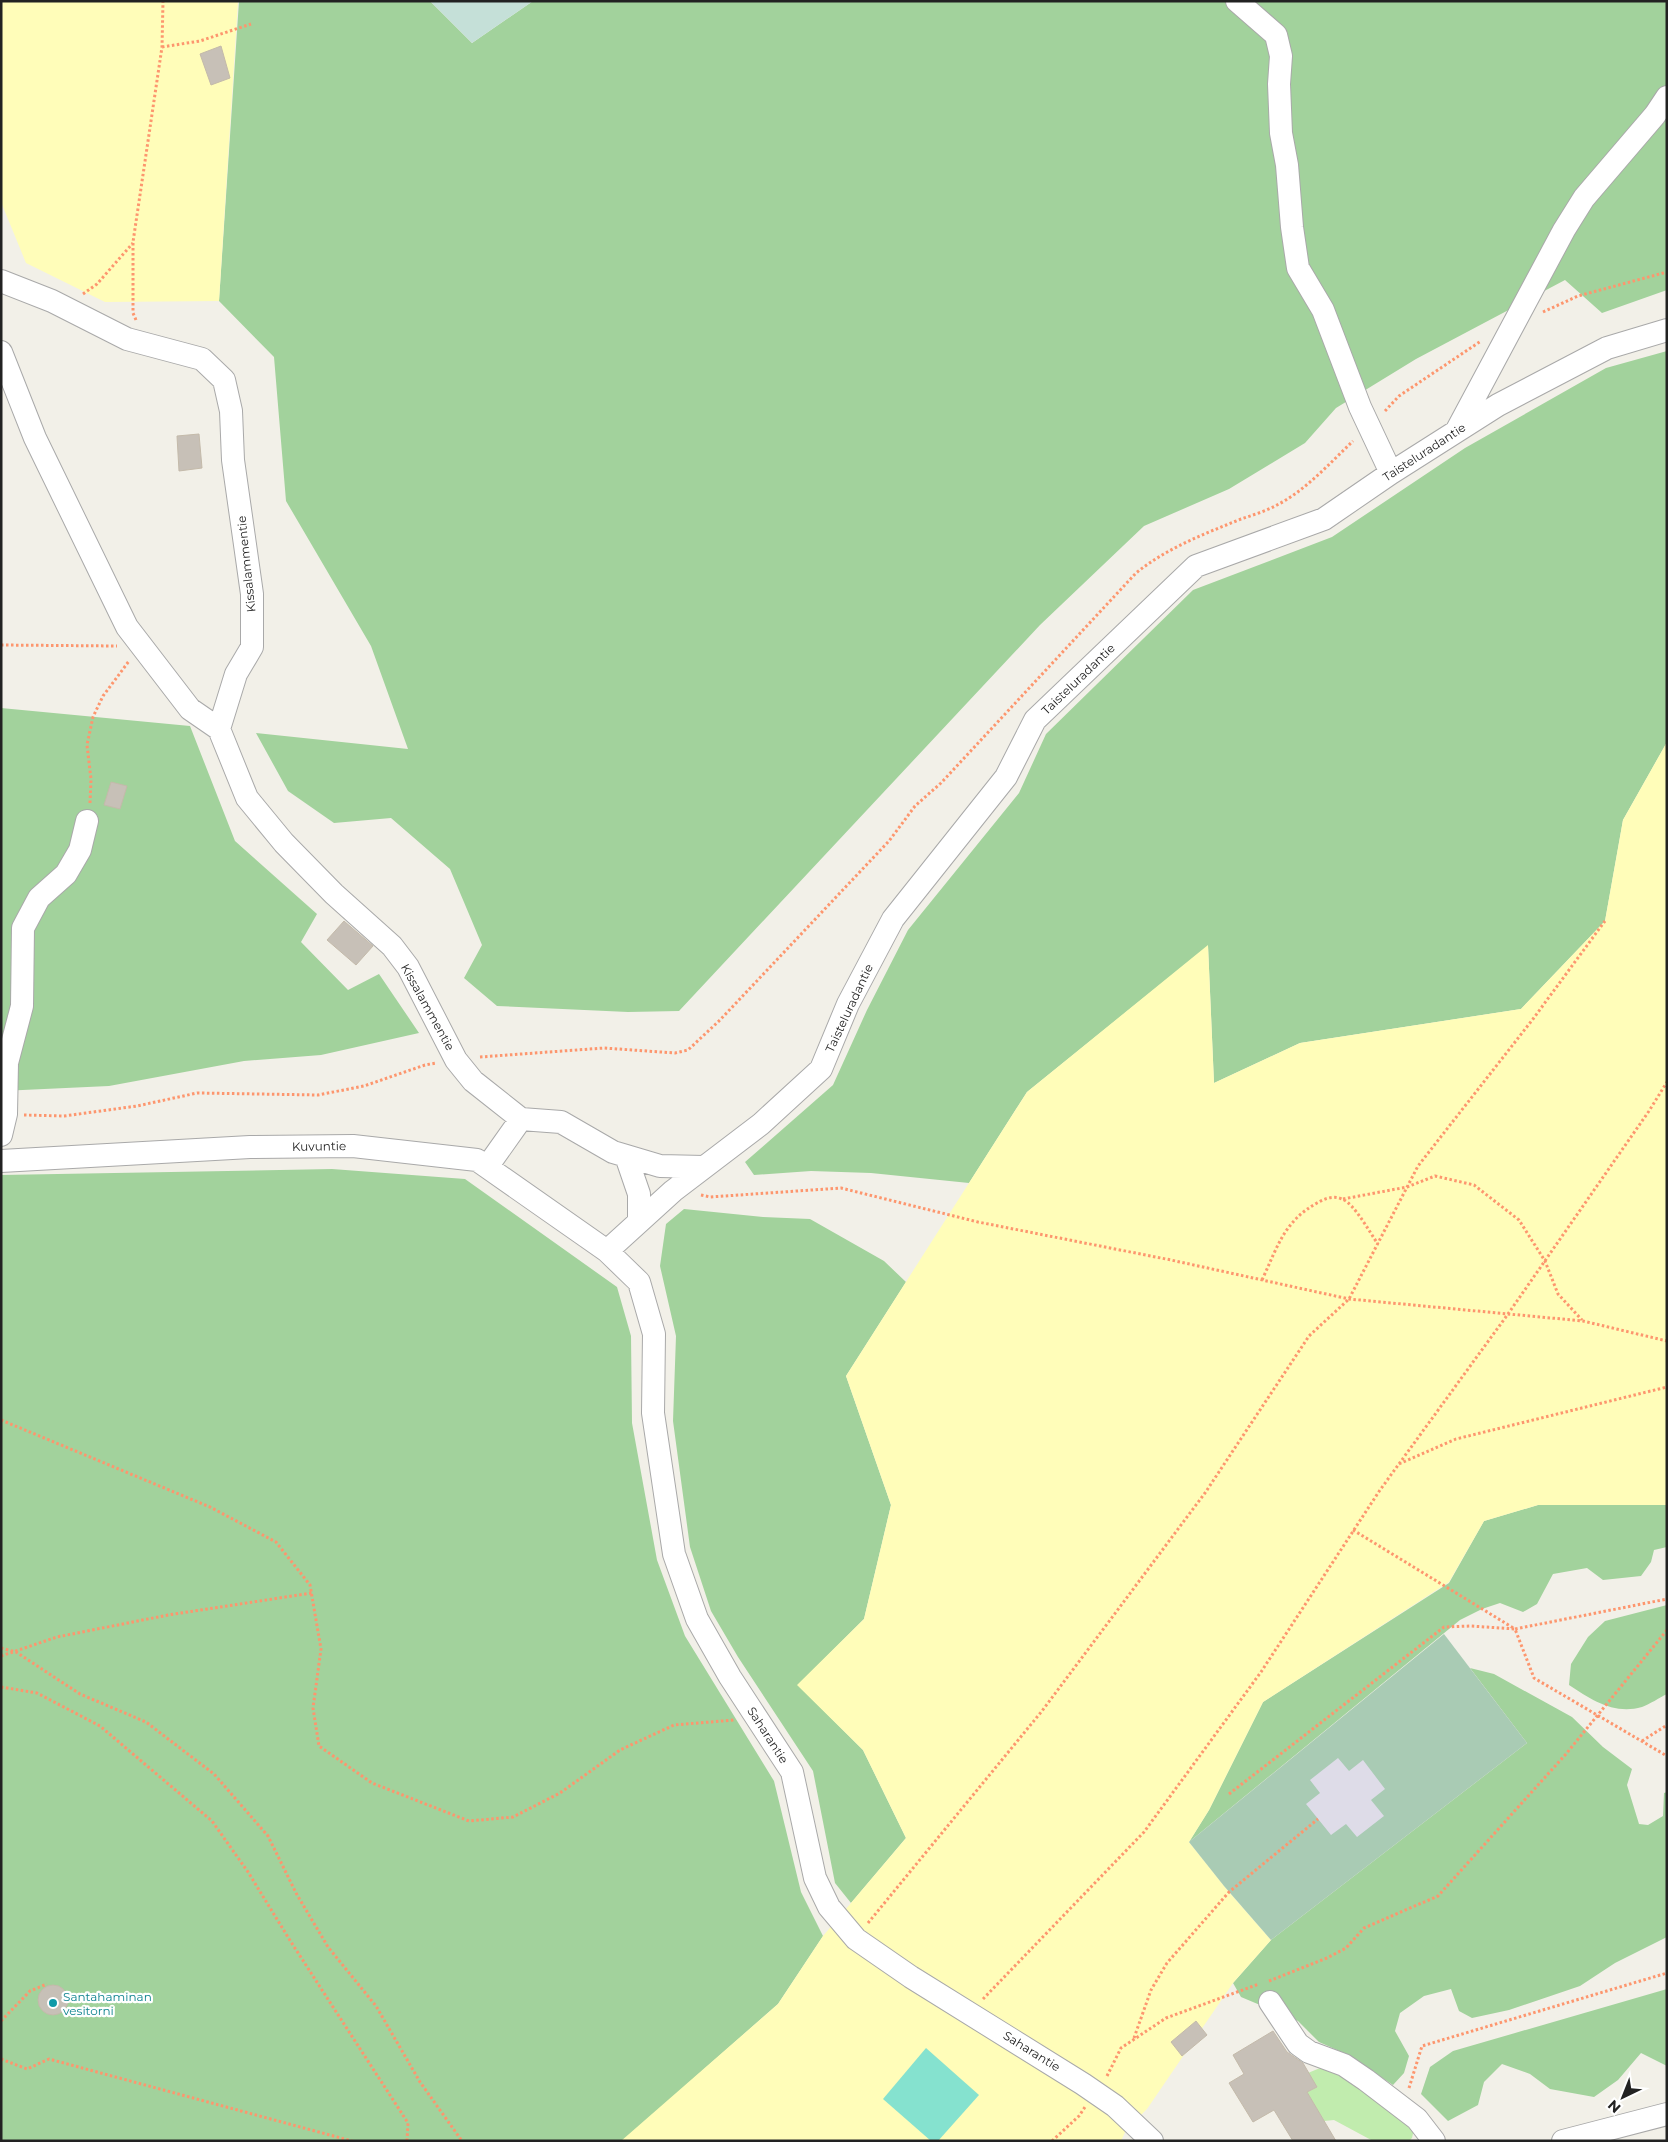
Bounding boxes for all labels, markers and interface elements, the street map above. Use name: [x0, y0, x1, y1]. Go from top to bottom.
street label: Taisteluradantie: [1380, 420, 1468, 484]
street label: Kissalammentie: [233, 515, 259, 613]
street label: Taisteluradantie: [1038, 640, 1118, 718]
street label: Kissalammentie: [398, 961, 458, 1053]
street label: Taisteluradantie: [822, 961, 876, 1055]
street label: Kuvuntie: [292, 1138, 346, 1154]
street label: Saharantie: [744, 1704, 792, 1766]
place label: Santahaminan vesitorni: [63, 1989, 152, 2018]
marker: Santahaminan vesitorni: [47, 1997, 59, 2009]
street label: Saharantie: [1001, 2028, 1063, 2074]
north arrow: [1598, 2072, 1648, 2122]
text: N: [1604, 2096, 1624, 2117]

